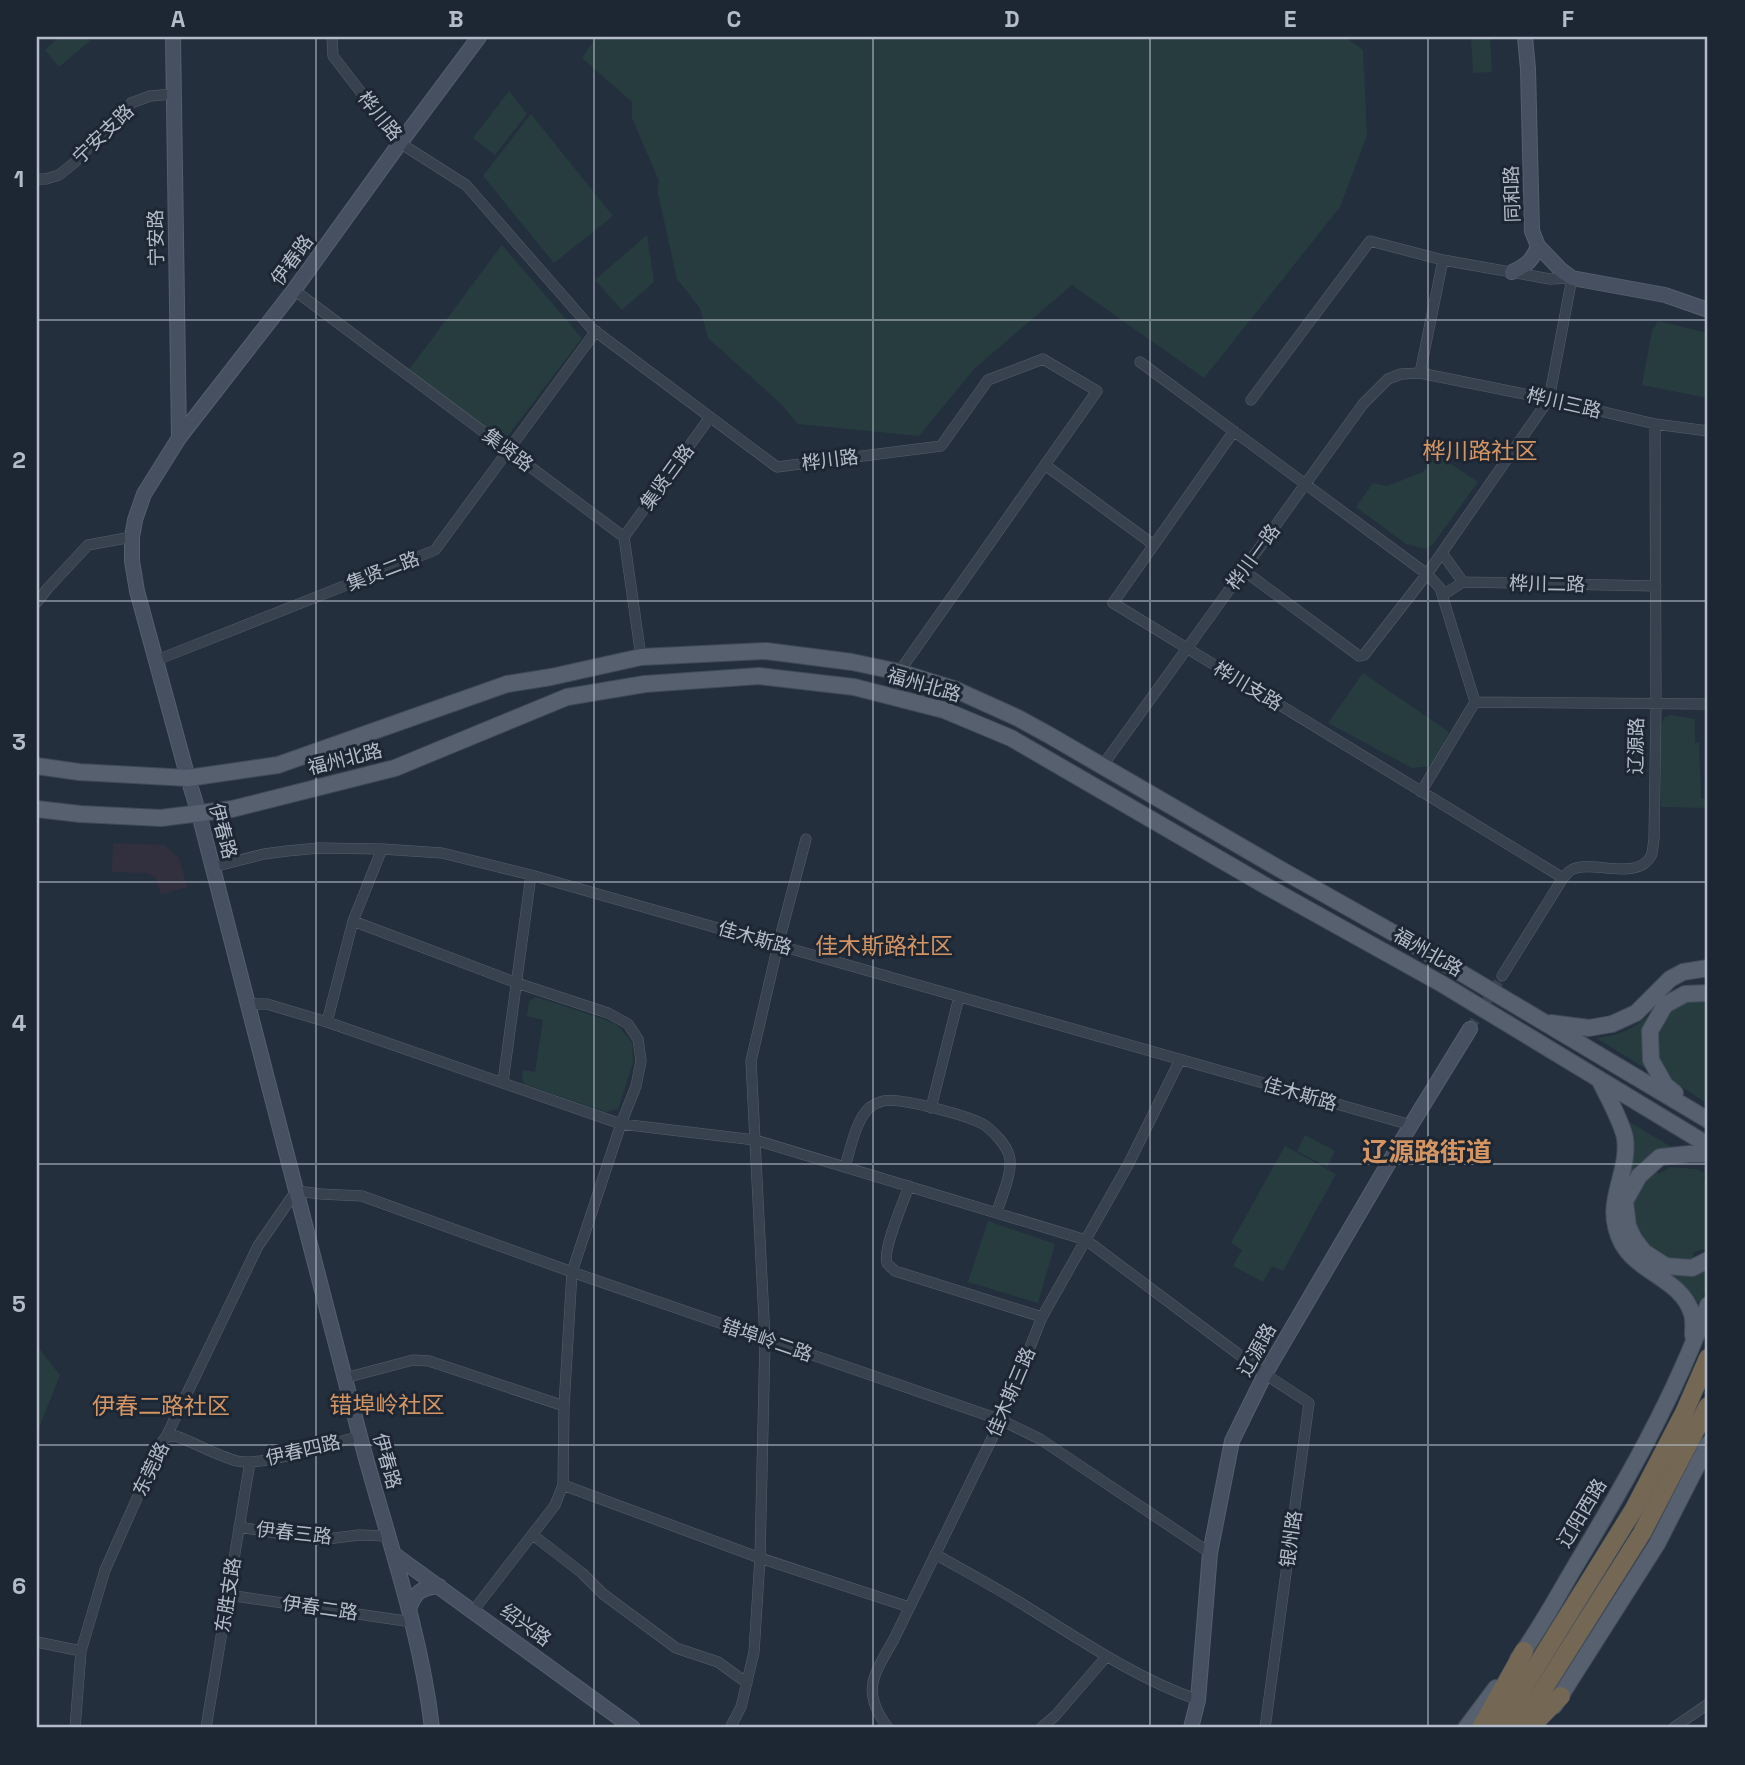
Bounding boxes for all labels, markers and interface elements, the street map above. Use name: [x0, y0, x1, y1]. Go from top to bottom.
text: A: [171, 4, 186, 34]
text: B: [448, 4, 464, 34]
text: C: [727, 4, 741, 34]
text: D: [1004, 4, 1020, 34]
text: E: [1284, 4, 1296, 34]
text: F: [1562, 4, 1574, 34]
street label: 桦川路: [352, 86, 408, 146]
street label: 宁安支路: [67, 99, 139, 169]
text: 1: [14, 164, 24, 194]
street label: 同和路: [1499, 165, 1525, 223]
street label: 宁安路: [143, 209, 169, 267]
street label: 伊春路: [265, 230, 319, 290]
street label: 桦川三路: [1524, 382, 1604, 424]
street label: 集贤路: [478, 423, 538, 477]
district label: 桦川路社区: [1423, 436, 1538, 466]
street label: 集贤三路: [635, 439, 699, 515]
street label: 桦川路: [800, 444, 860, 476]
text: 2: [12, 445, 26, 475]
street label: 桦川一路: [1221, 519, 1285, 595]
street label: 集贤二路: [343, 546, 423, 596]
street label: 桦川二路: [1509, 571, 1585, 597]
street label: 桦川支路: [1209, 656, 1287, 716]
street label: 福州北路: [884, 663, 964, 707]
street label: 辽源路: [1623, 717, 1649, 775]
text: 3: [12, 727, 26, 757]
street label: 福州北路: [305, 738, 385, 780]
street label: 伊春路: [204, 800, 242, 862]
street label: 佳木斯路: [715, 916, 795, 960]
street label: 福州北路: [1389, 922, 1467, 982]
district label: 佳木斯路社区: [815, 931, 953, 961]
text: 4: [12, 1008, 27, 1038]
street label: 佳木斯路: [1260, 1072, 1340, 1116]
district label: 辽源路街道: [1362, 1135, 1492, 1169]
text: 5: [12, 1289, 26, 1319]
street label: 错埠岭二路: [718, 1313, 816, 1367]
street label: 辽源路: [1232, 1319, 1282, 1381]
street label: 佳木斯三路: [981, 1343, 1041, 1441]
district label: 错埠岭社区: [330, 1390, 445, 1420]
district label: 伊春二路社区: [92, 1391, 230, 1421]
street label: 伊春四路: [263, 1429, 343, 1471]
street label: 伊春路: [367, 1430, 407, 1492]
street label: 东莞路: [127, 1438, 175, 1500]
street label: 辽阳西路: [1552, 1474, 1612, 1552]
street label: 银州路: [1275, 1509, 1307, 1569]
street label: 伊春三路: [255, 1517, 333, 1549]
street label: 东胜支路: [210, 1556, 246, 1634]
text: 6: [12, 1571, 26, 1601]
street label: 伊春二路: [281, 1590, 359, 1626]
street label: 绍兴路: [496, 1598, 556, 1652]

